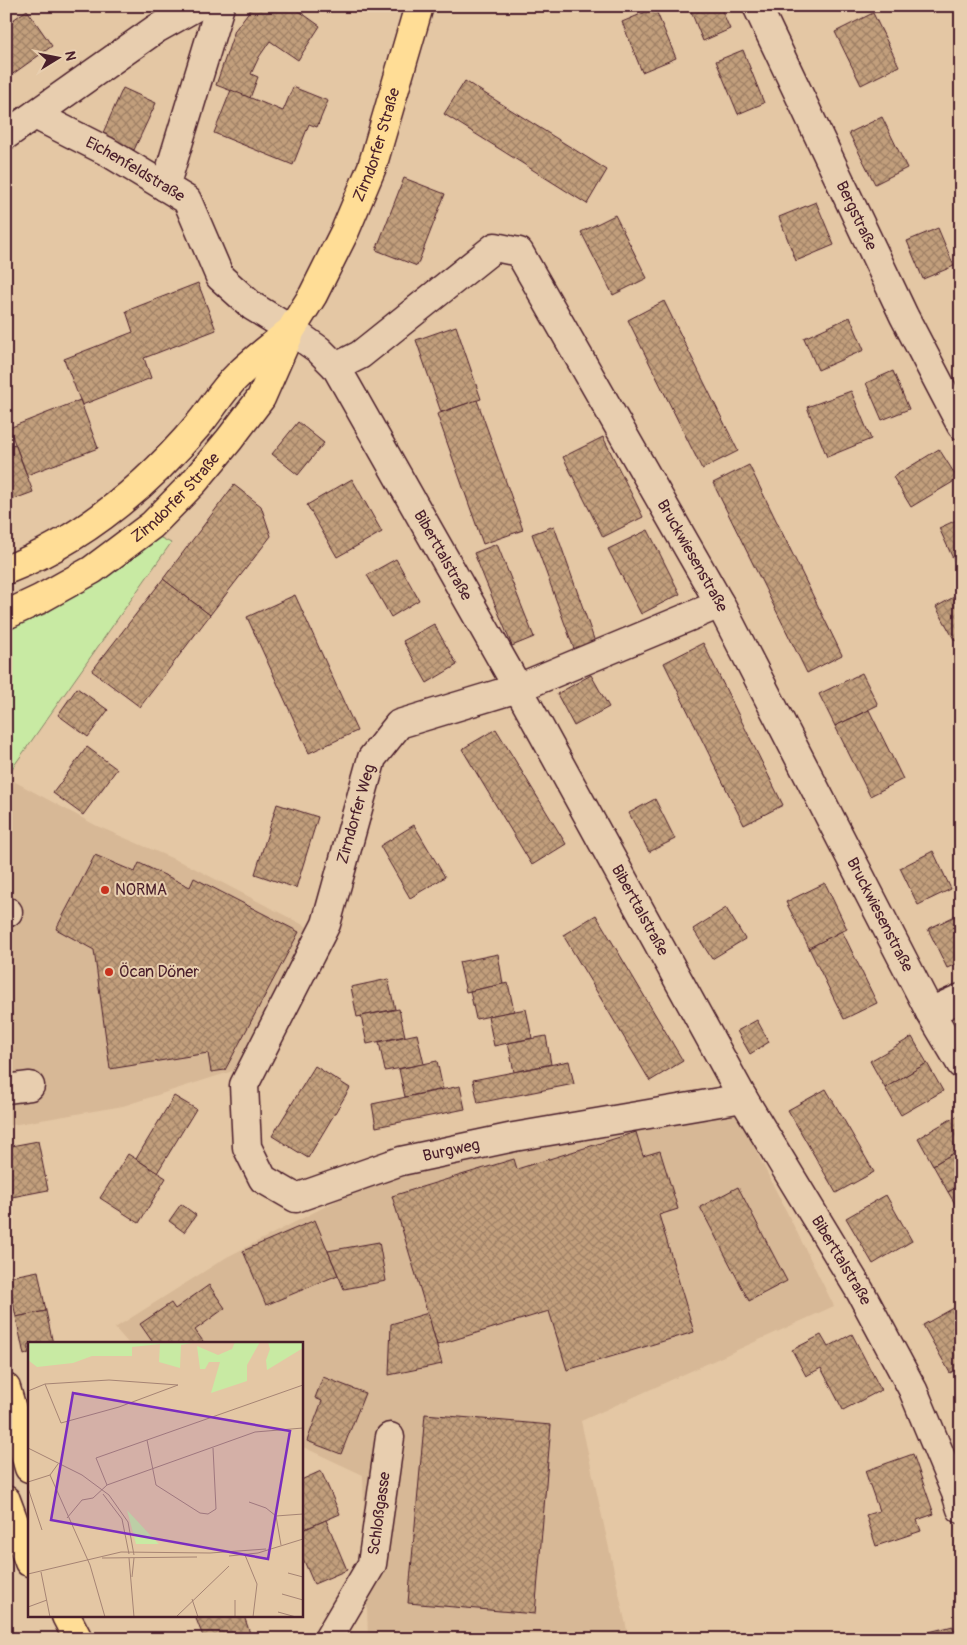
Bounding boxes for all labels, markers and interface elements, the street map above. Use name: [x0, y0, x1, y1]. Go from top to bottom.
north arrow: [32, 32, 82, 82]
text: N: [61, 50, 80, 62]
street label: Zirndorfer Straße: [349, 85, 405, 205]
street label: Eichenfeldstraße: [82, 132, 189, 206]
street label: Bergstraße: [831, 178, 881, 254]
street label: Zirndorfer Straße: [127, 449, 224, 547]
street label: Bruckwiesenstraße: [652, 496, 732, 615]
street label: Biberttalstraße: [409, 507, 476, 604]
street label: Zirndorfer Weg: [332, 762, 380, 866]
street label: Bruckwiesenstraße: [842, 854, 918, 975]
street label: Biberttalstraße: [607, 861, 673, 959]
place label: NORMA: [115, 880, 167, 900]
marker: NORMA: [99, 884, 111, 896]
place label: Öcan Döner: [119, 962, 199, 982]
marker: Öcan Döner: [103, 966, 115, 978]
street label: Burgweg: [421, 1135, 481, 1166]
street label: Biberttalstraße: [807, 1212, 876, 1309]
inset map: [28, 1342, 302, 1618]
street label: Schloßgasse: [363, 1470, 395, 1556]

